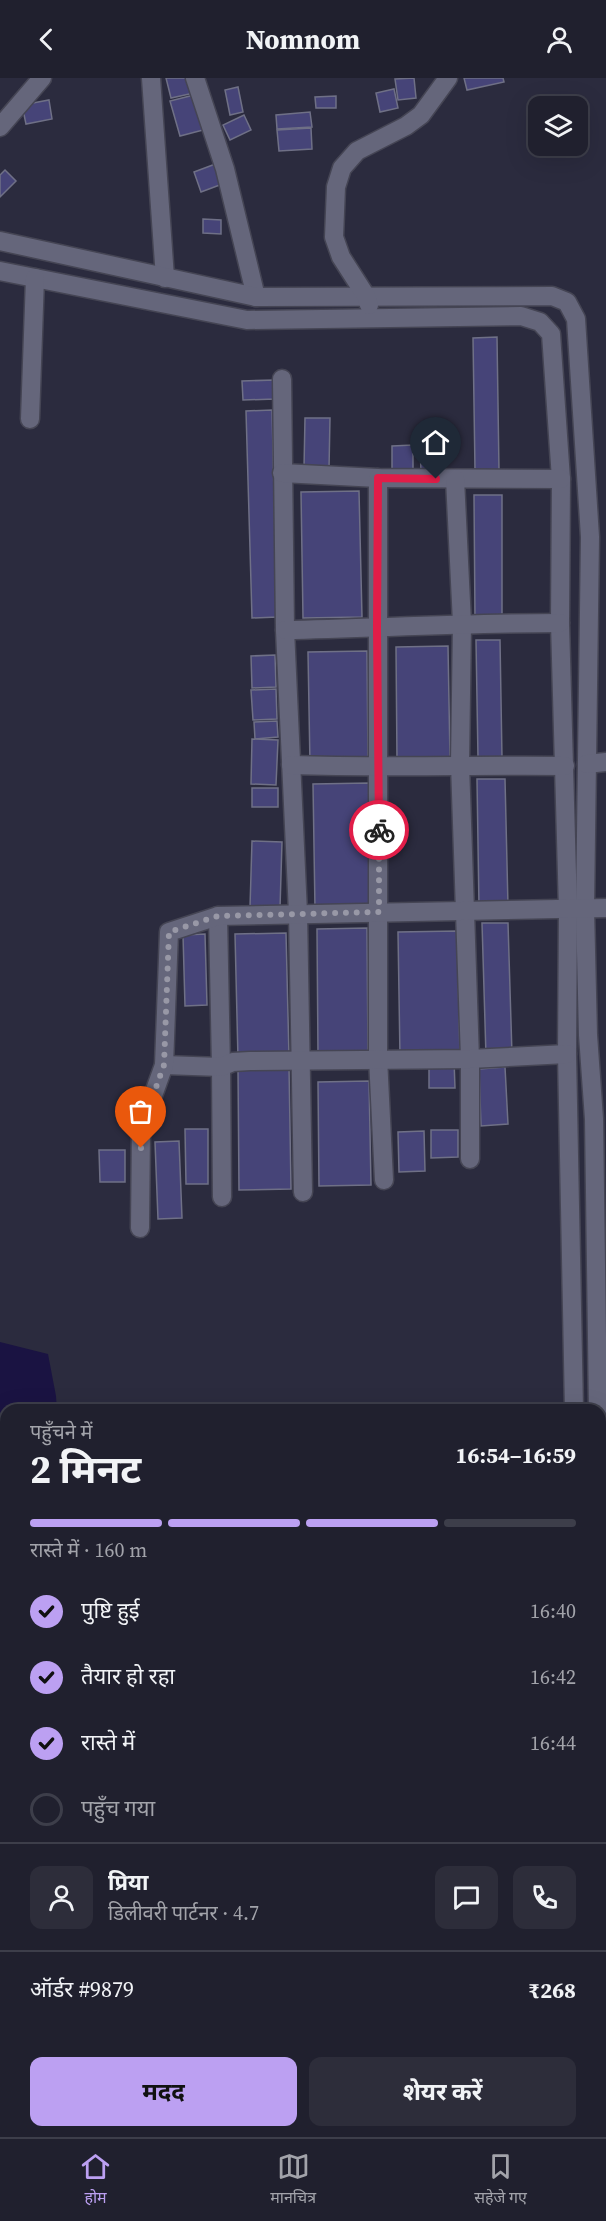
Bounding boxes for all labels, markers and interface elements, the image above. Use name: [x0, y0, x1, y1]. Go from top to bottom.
text: Nomnom: [246, 21, 360, 58]
icon: back: [30, 23, 63, 56]
icon: person: [543, 23, 576, 56]
map controls: [528, 96, 588, 156]
button: layers: [528, 96, 588, 156]
pin: [410, 417, 461, 479]
icon: home: [419, 426, 452, 459]
courier: [349, 800, 409, 860]
icon: bike: [363, 814, 396, 847]
pin: [115, 1086, 166, 1148]
icon: bag: [124, 1095, 157, 1128]
text: पहुँचने में: [30, 1418, 92, 1446]
text: 16:54–16:59: [456, 1440, 576, 1470]
text: 2 मिनट: [30, 1443, 141, 1496]
text: रास्ते में · 160 m: [30, 1536, 147, 1564]
icon: check: [30, 1595, 63, 1628]
text: पुष्टि हुई: [81, 1595, 140, 1625]
text: 16:40: [530, 1597, 576, 1625]
icon: check: [30, 1661, 63, 1694]
text: तैयार हो रहा: [81, 1661, 175, 1691]
text: 16:42: [530, 1663, 576, 1691]
icon: check: [30, 1727, 63, 1760]
text: रास्ते में: [81, 1727, 135, 1757]
text: 16:44: [530, 1729, 576, 1757]
text: पहुँच गया: [81, 1793, 155, 1823]
button: person: [30, 1866, 93, 1929]
button: chat: [435, 1866, 498, 1929]
button: phone: [513, 1866, 576, 1929]
text: प्रिया: [108, 1867, 148, 1897]
text: डिलीवरी पार्टनर · 4.7: [108, 1899, 259, 1927]
text: ऑर्डर #9879: [30, 1974, 134, 2004]
text: ₹268: [528, 1975, 576, 2005]
button: मदद: [30, 2057, 297, 2126]
button: शेयर करें: [309, 2057, 576, 2126]
tab: होम: [79, 2150, 112, 2210]
tab: मानचित्र: [270, 2150, 316, 2210]
tab: सहेजे गए: [474, 2150, 527, 2210]

